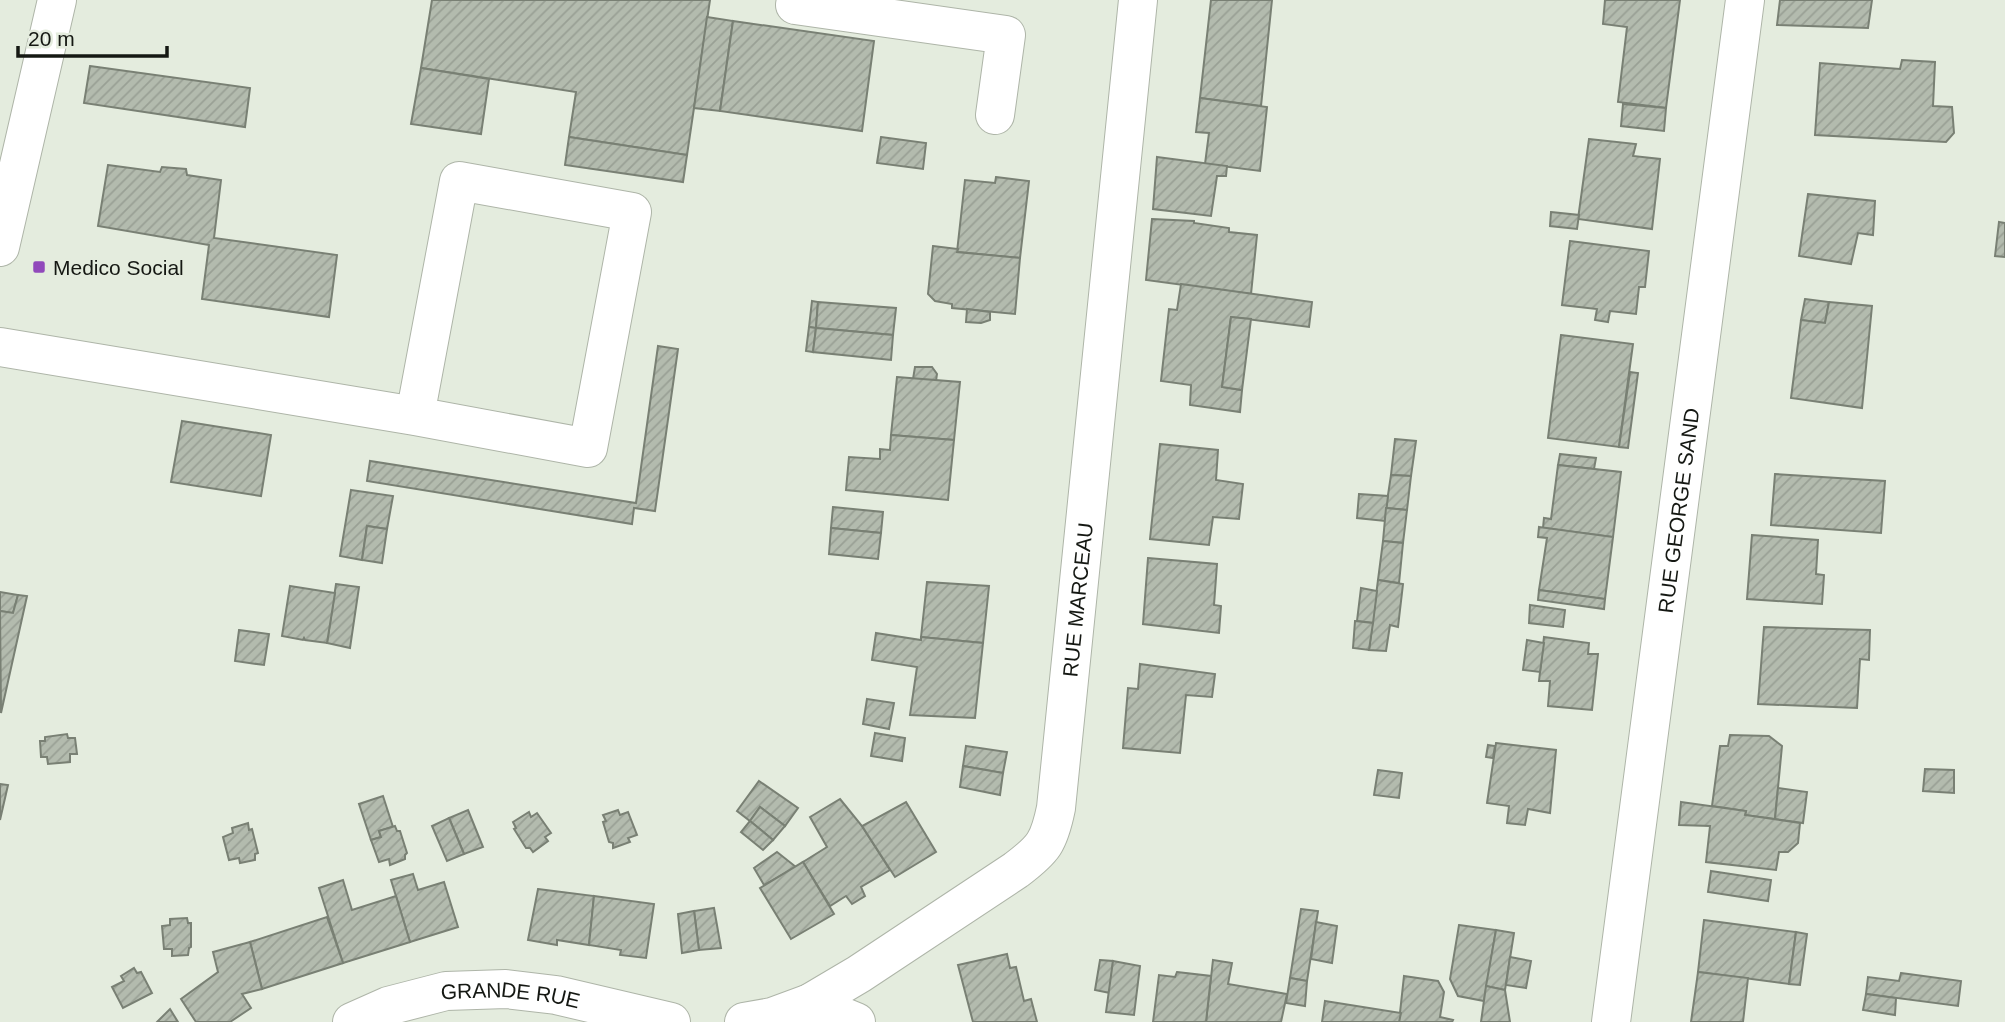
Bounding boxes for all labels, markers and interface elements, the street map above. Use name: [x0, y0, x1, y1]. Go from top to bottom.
scale bar: [18, 14, 166, 58]
text: 20 m: [28, 27, 75, 50]
place label: Medico Social: [53, 256, 184, 279]
marker: Medico Social: [31, 259, 47, 275]
street label: RUE GEORGE SAND: [1653, 406, 1703, 614]
street label: RUE MARCEAU: [1058, 521, 1096, 678]
street label: GRANDE RUE: [440, 977, 582, 1012]

